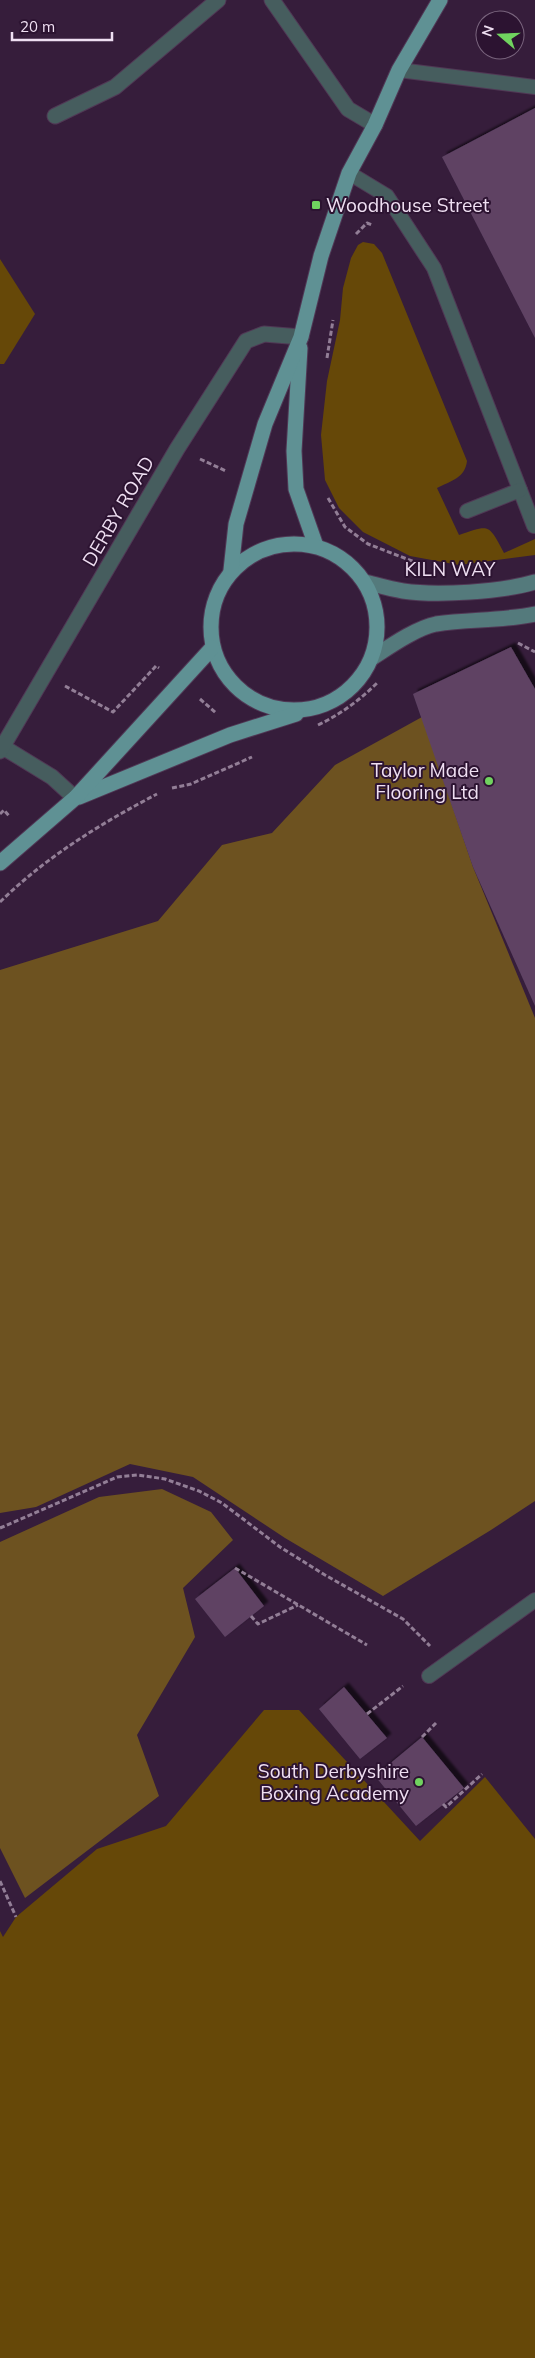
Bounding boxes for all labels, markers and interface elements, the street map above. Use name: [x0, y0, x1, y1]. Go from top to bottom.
scale bar: [12, 10, 112, 42]
north arrow: [475, 10, 525, 60]
text: 20 m: [20, 17, 55, 36]
text: N: [477, 23, 498, 39]
place label: Woodhouse Street: [326, 193, 490, 217]
marker: Woodhouse Street: [310, 199, 322, 211]
street label: DERBY ROAD: [77, 452, 159, 570]
street label: KILN WAY: [405, 557, 496, 581]
place label: Taylor Made Flooring Ltd: [371, 758, 479, 804]
marker: Taylor Made Flooring Ltd: [483, 775, 495, 787]
place label: South Derbyshire Boxing Academy: [258, 1759, 409, 1805]
marker: South Derbyshire Boxing Academy: [413, 1776, 425, 1788]

